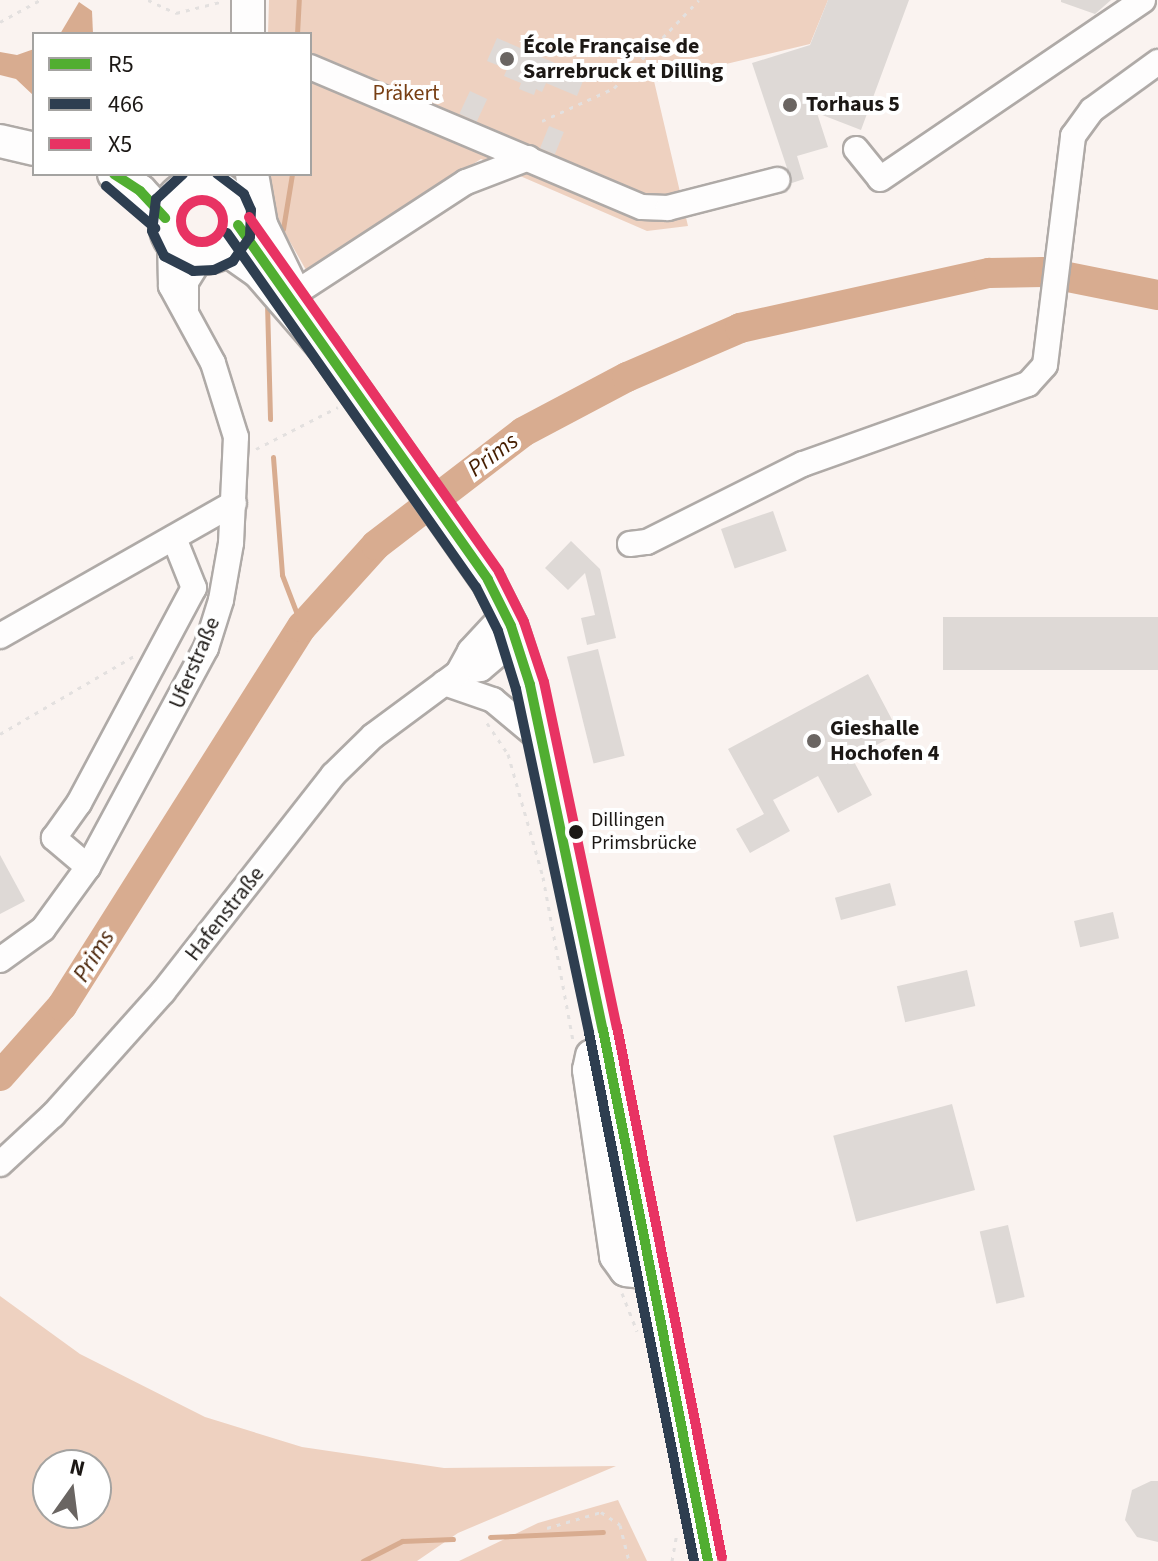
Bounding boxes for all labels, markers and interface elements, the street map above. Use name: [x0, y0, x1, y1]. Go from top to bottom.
legend: [32, 32, 312, 176]
place label: École Française de Sarrebruck et Dilling: [523, 33, 723, 84]
text: R5: [108, 47, 134, 82]
marker: École Française de Sarrebruck et Dilling: [498, 50, 516, 68]
park label: Präkert: [372, 81, 440, 107]
text: 466: [108, 87, 144, 122]
place label: Torhaus 5: [806, 92, 900, 118]
marker: Torhaus 5: [781, 96, 799, 114]
text: X5: [108, 127, 132, 162]
water label: Prims: [462, 427, 524, 483]
street label: Uferstraße: [164, 613, 226, 713]
place label: Gieshalle Hochofen 4: [830, 715, 939, 766]
marker: Gieshalle Hochofen 4: [805, 732, 823, 750]
place label: Dillingen Primsbrücke: [591, 808, 697, 855]
marker: Dillingen Primsbrücke: [568, 824, 584, 840]
street label: Hafenstraße: [180, 862, 270, 966]
water label: Prims: [67, 925, 121, 987]
north arrow: [32, 1449, 112, 1529]
text: N: [66, 1450, 88, 1485]

